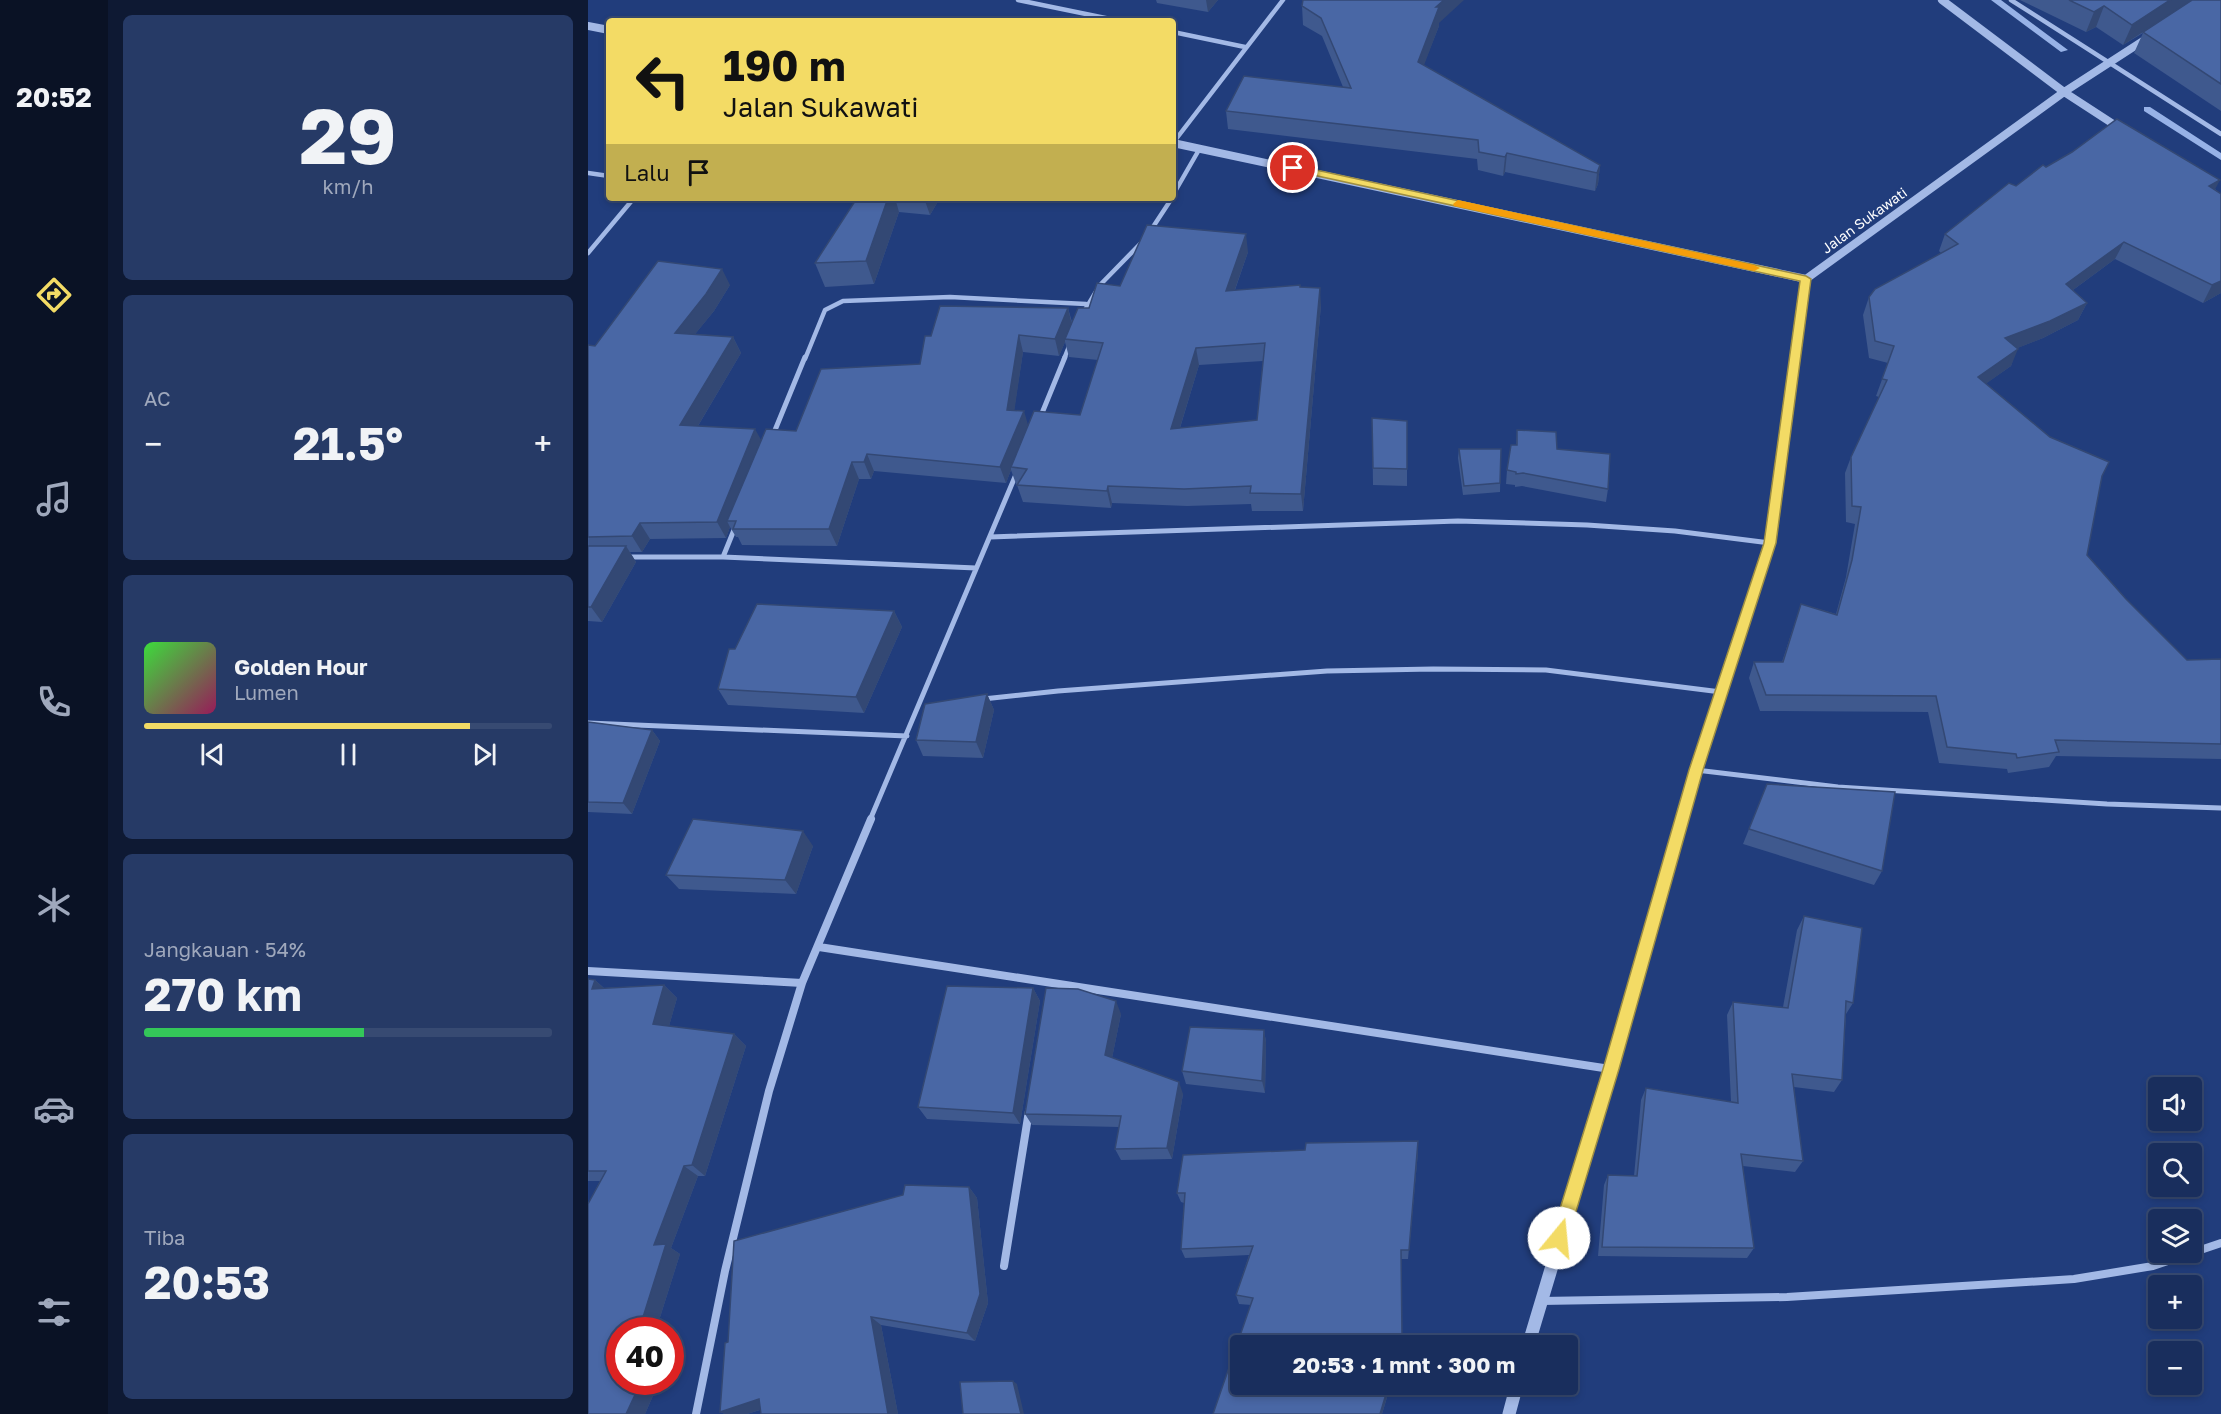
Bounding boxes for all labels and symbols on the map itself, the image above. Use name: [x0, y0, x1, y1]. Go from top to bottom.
pin: [1267, 142, 1318, 193]
street label: Jalan Sukawati: [1818, 183, 1910, 257]
position arrow: [1527, 1206, 1591, 1270]
speed limit sign: 40: [606, 1317, 684, 1395]

